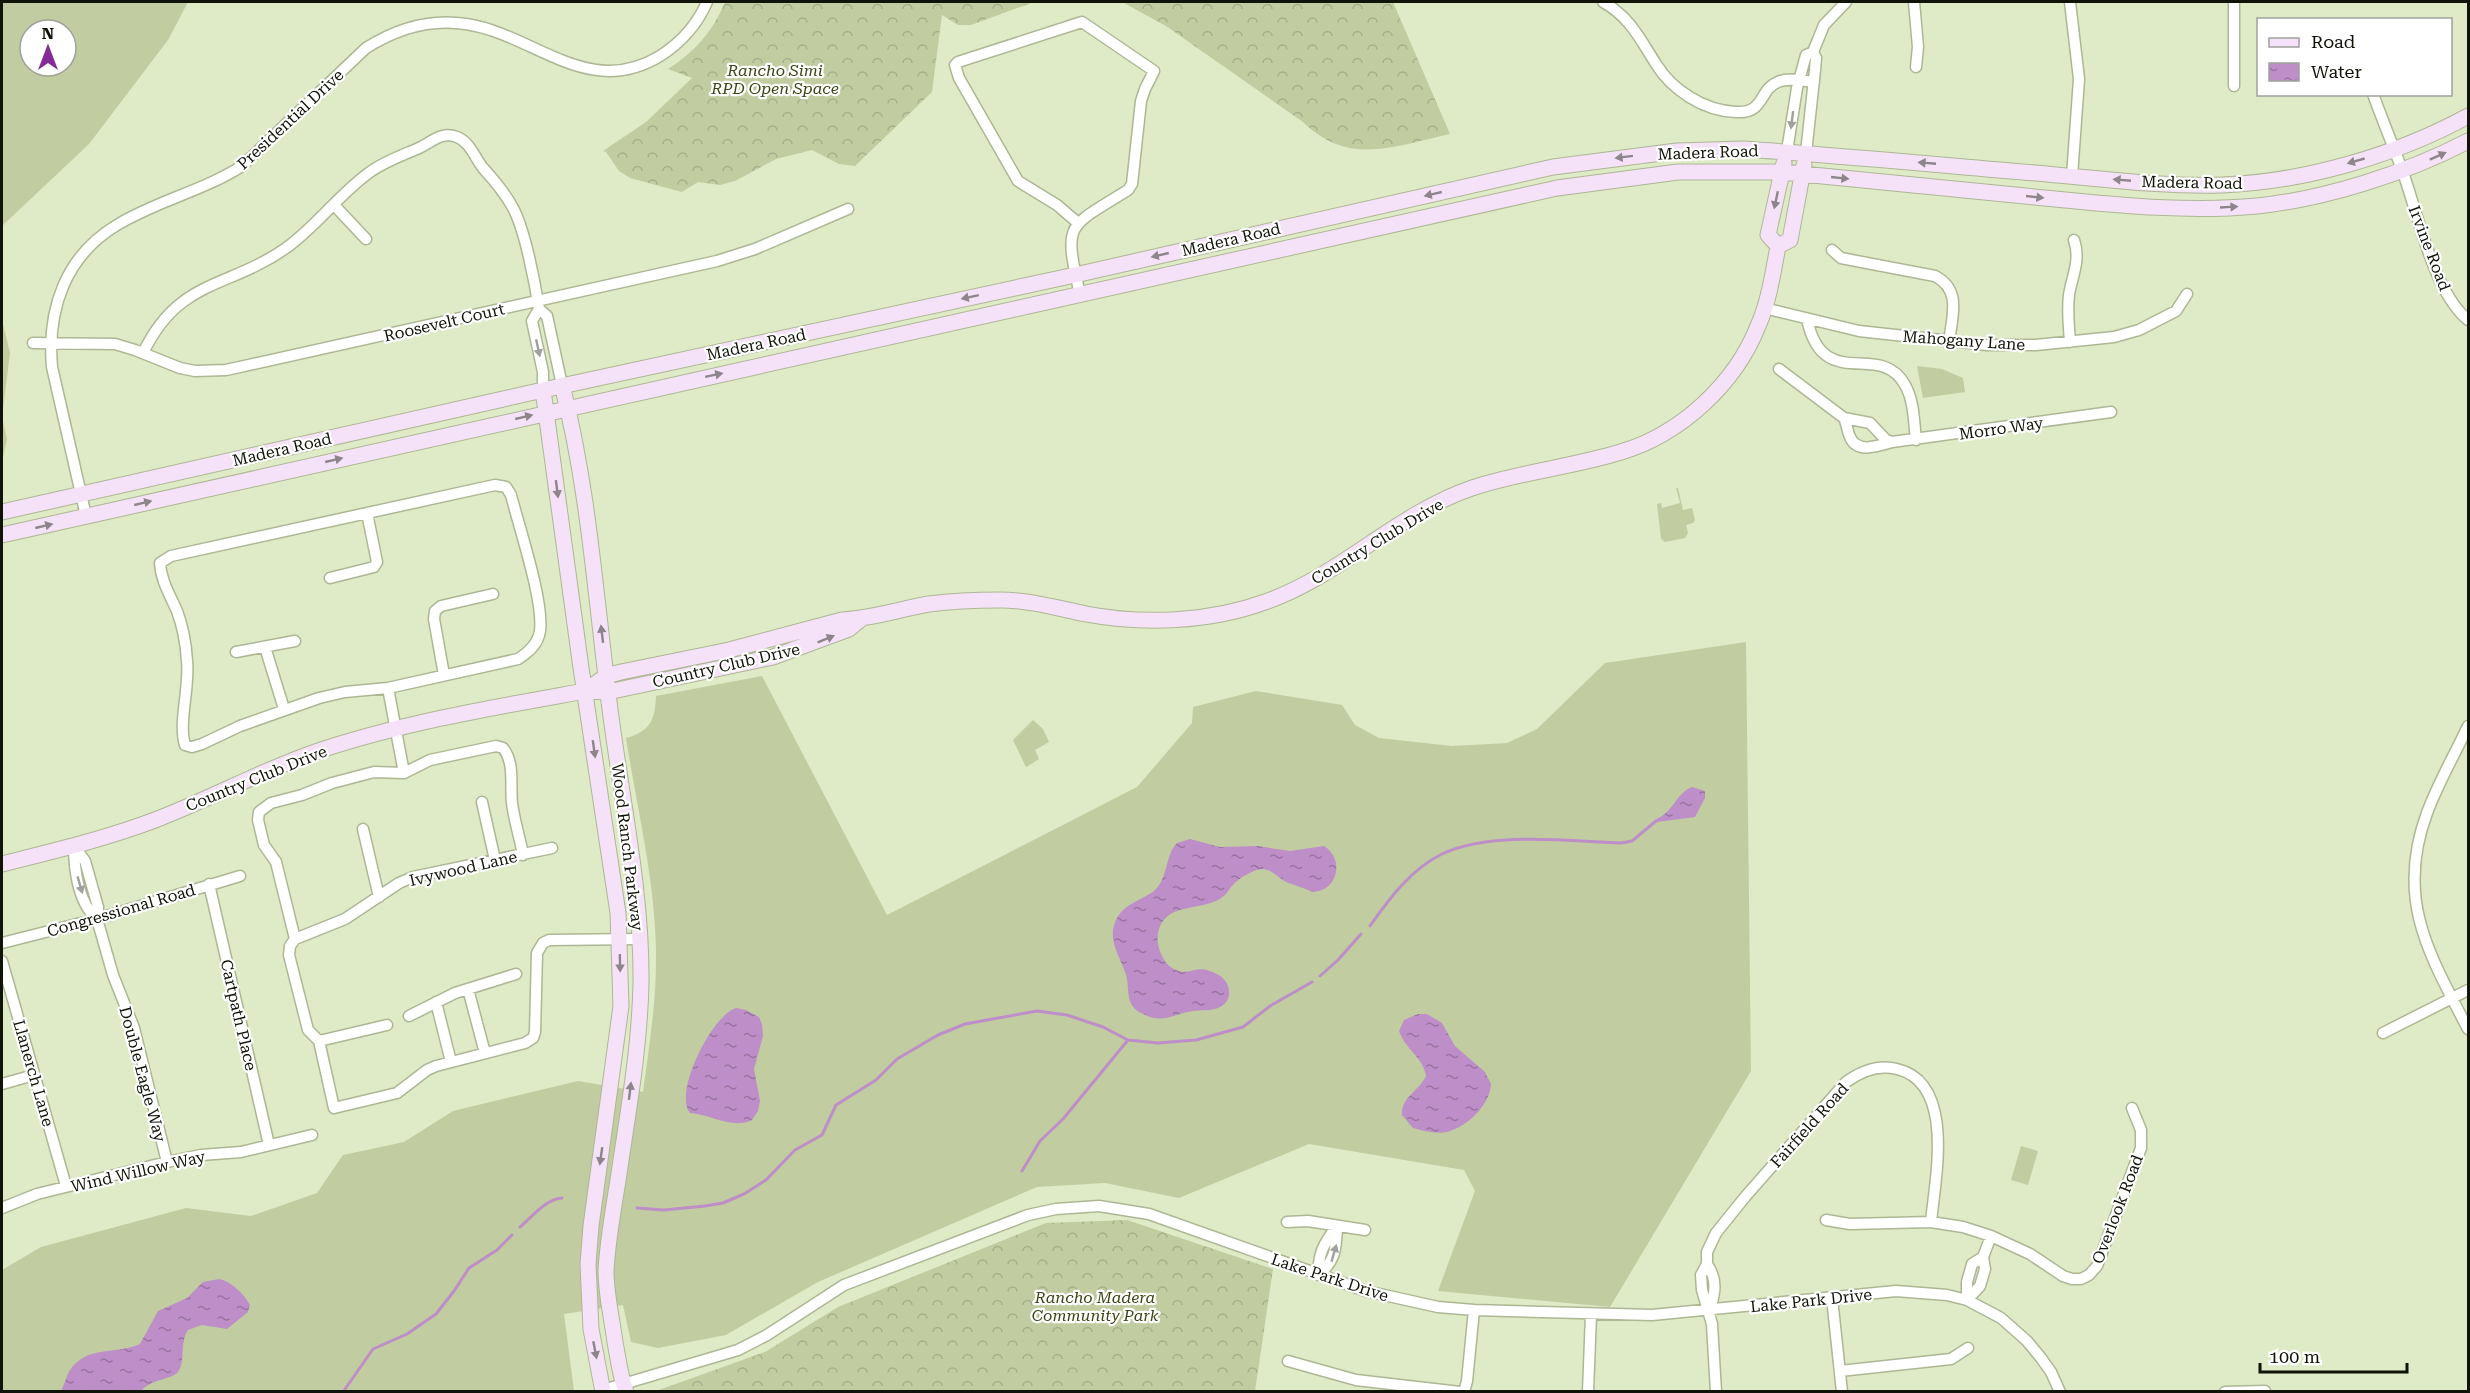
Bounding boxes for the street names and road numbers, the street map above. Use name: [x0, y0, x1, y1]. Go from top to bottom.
street label: Presidential Drive: [233, 65, 347, 173]
street label: Madera Road: [1657, 141, 1759, 164]
street label: Madera Road: [2141, 172, 2243, 193]
street label: Irvine Road: [2405, 203, 2454, 293]
street label: Madera Road: [1180, 219, 1283, 260]
street label: Roosevelt Court: [382, 299, 506, 346]
street label: Madera Road: [705, 325, 808, 364]
street label: Mahogany Lane: [1902, 327, 2026, 354]
street label: Morro Way: [1958, 413, 2045, 444]
street label: Madera Road: [231, 429, 334, 470]
street label: Country Club Drive: [1308, 494, 1447, 588]
street label: Country Club Drive: [651, 639, 802, 692]
street label: Country Club Drive: [183, 741, 330, 815]
street label: Wood Ranch Parkway: [608, 762, 647, 932]
street label: Ivywood Lane: [407, 847, 519, 890]
street label: Congressional Road: [45, 880, 197, 941]
street label: Cartpath Place: [216, 958, 261, 1073]
street label: Double Eagle Way: [115, 1004, 170, 1144]
street label: Llanerch Lane: [9, 1018, 58, 1129]
street label: Fairfield Road: [1766, 1079, 1852, 1172]
street label: Wind Willow Way: [69, 1147, 208, 1196]
street label: Overlook Road: [2088, 1152, 2147, 1266]
street label: Lake Park Drive: [1269, 1250, 1391, 1305]
street label: Lake Park Drive: [1749, 1285, 1873, 1316]

